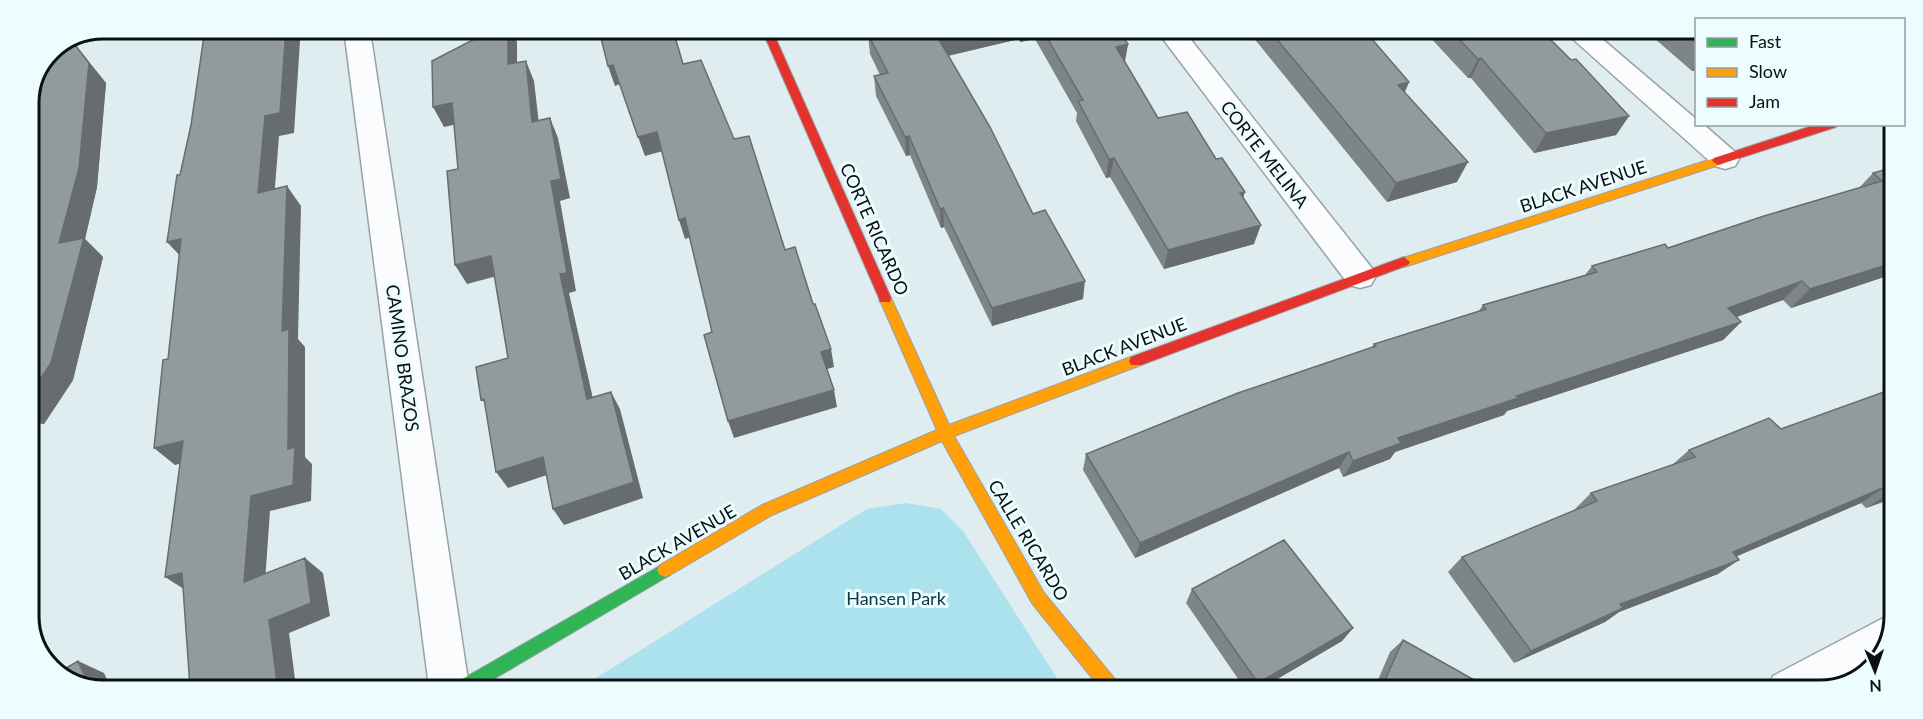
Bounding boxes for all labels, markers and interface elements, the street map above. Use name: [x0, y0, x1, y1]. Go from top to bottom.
legend: [1695, 18, 1905, 126]
text: Fast: [1749, 30, 1782, 52]
text: Slow: [1749, 60, 1787, 82]
text: Jam: [1749, 90, 1780, 112]
street label: CORTE MELINA: [1216, 96, 1314, 213]
street label: BLACK AVENUE: [1517, 155, 1649, 217]
street label: CORTE RICARDO: [836, 159, 914, 299]
street label: CAMINO BRAZOS: [382, 283, 424, 433]
street label: BLACK AVENUE: [1058, 312, 1190, 380]
street label: CALLE RICARDO: [984, 475, 1074, 605]
street label: BLACK AVENUE: [614, 500, 740, 584]
park label: Hansen Park: [846, 587, 947, 609]
north arrow: [1845, 641, 1905, 701]
text: N: [1869, 677, 1882, 696]

